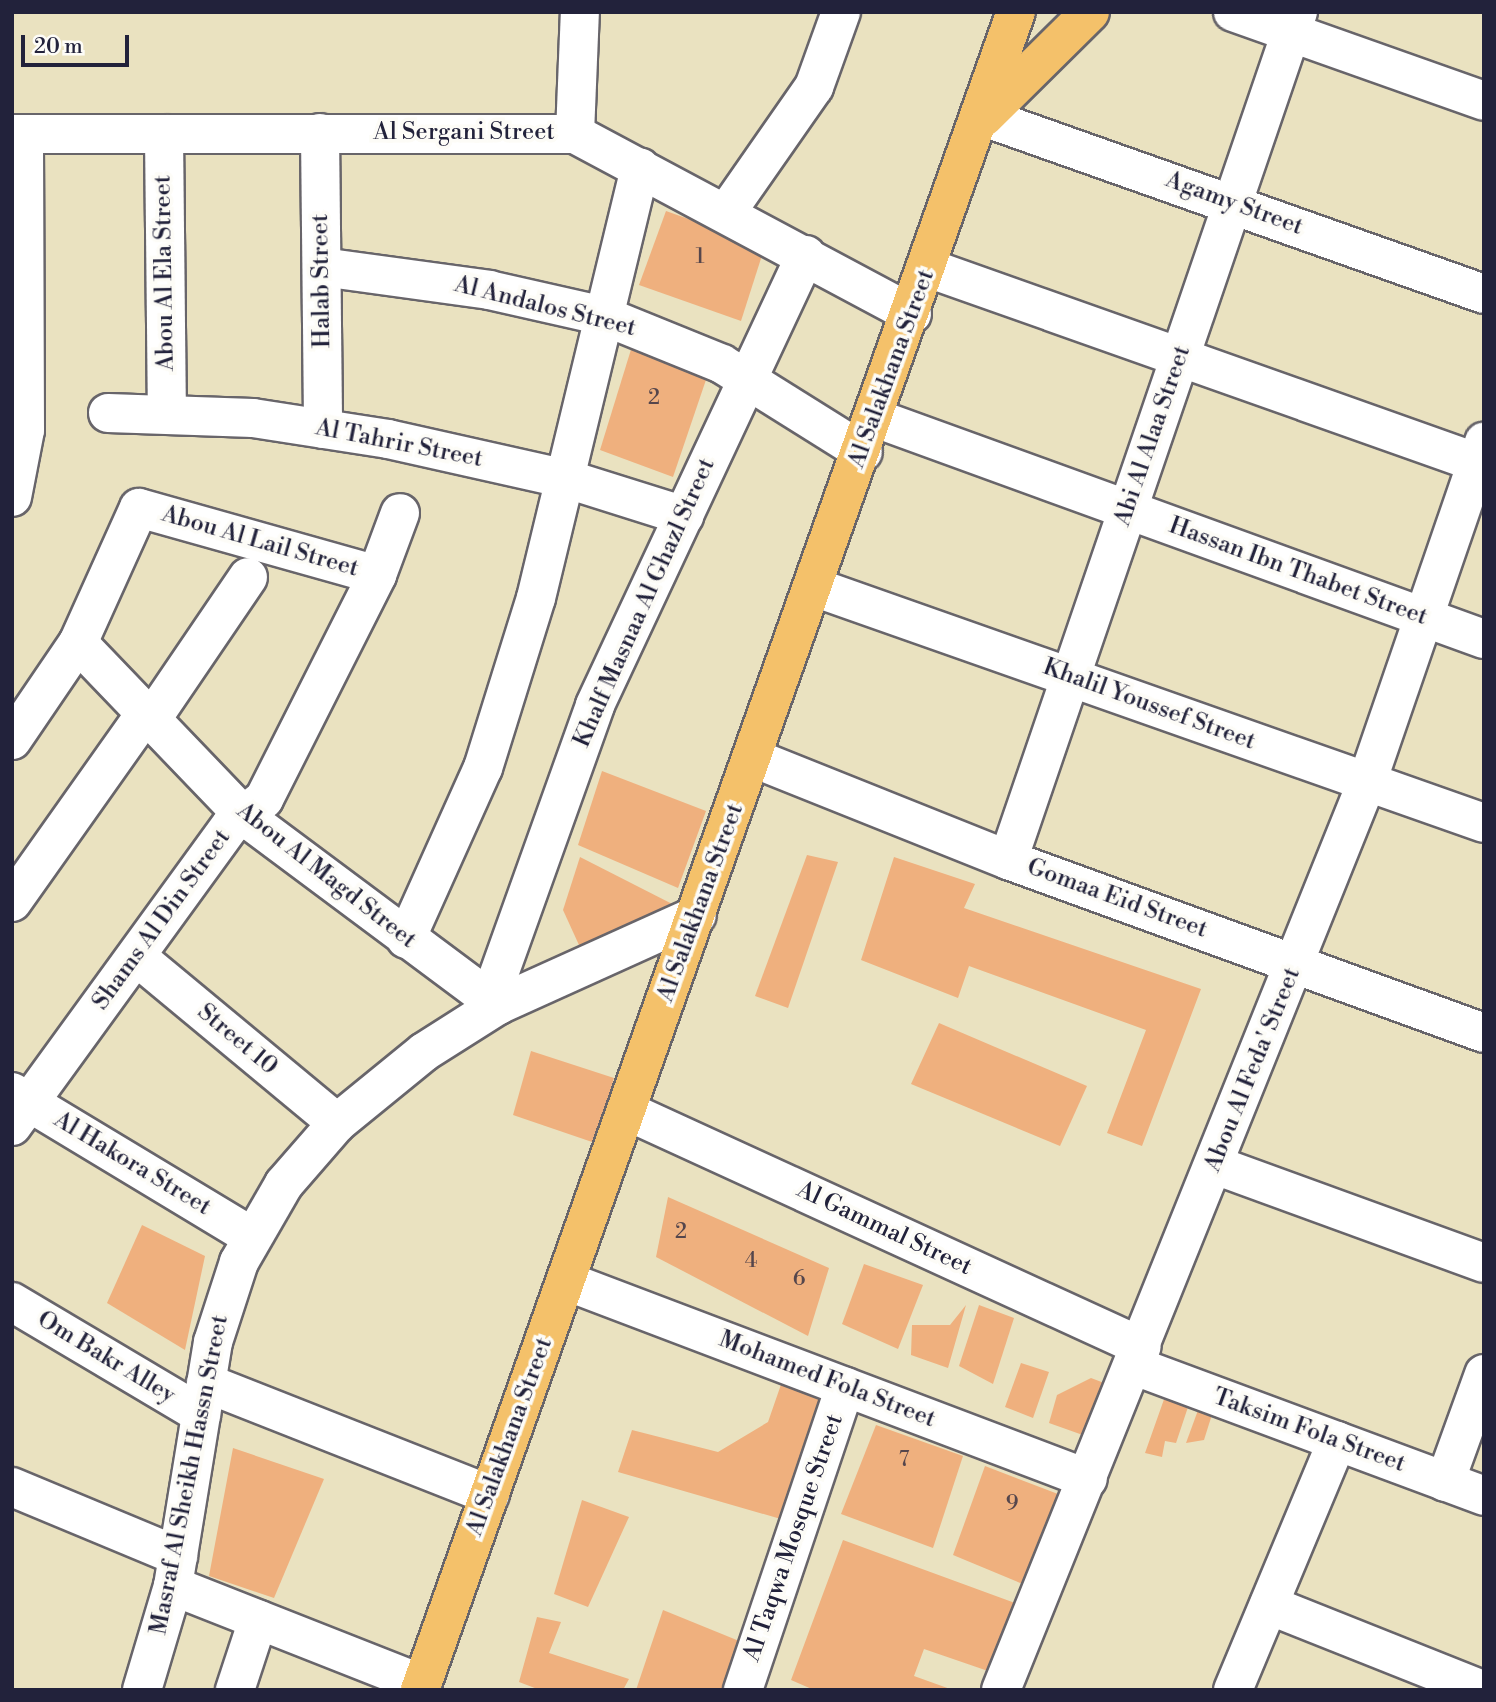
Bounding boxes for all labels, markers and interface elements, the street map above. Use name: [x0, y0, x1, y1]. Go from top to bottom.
scale bar: [24, 21, 133, 65]
text: 20 m: [34, 34, 83, 60]
street label: Al Sergani Street: [373, 119, 555, 147]
street label: Agamy Street: [1161, 166, 1307, 242]
street label: Abou Al Ela Street: [149, 175, 181, 371]
street label: Halab Street: [306, 214, 338, 348]
house number: 1: [695, 244, 705, 270]
street label: Al Salakhana Street: [843, 266, 941, 472]
street label: Al Andalos Street: [451, 270, 639, 344]
street label: Abi Al Alaa Street: [1109, 342, 1197, 530]
house number: 2: [648, 385, 660, 411]
street label: Al Tahrir Street: [313, 414, 485, 474]
street label: Khalf Masnaa Al Ghazl Street: [568, 454, 722, 752]
street label: Abou Al Lail Street: [158, 500, 362, 584]
street label: Hassan Ibn Thabet Street: [1165, 512, 1431, 632]
street label: Khalil Youssef Street: [1039, 653, 1259, 757]
street label: Abou Al Magd Street: [230, 797, 422, 955]
street label: Al Salakhana Street: [652, 800, 750, 1006]
street label: Shams Al Din Street: [87, 824, 237, 1016]
street label: Gomaa Eid Street: [1023, 853, 1211, 945]
street label: Abou Al Feda' Street: [1199, 964, 1307, 1176]
street label: Street 10: [191, 998, 283, 1082]
street label: Al Hakora Street: [48, 1106, 216, 1222]
street label: Al Gammal Street: [792, 1176, 976, 1282]
house number: 2: [675, 1219, 687, 1245]
house number: 4: [745, 1248, 757, 1274]
house number: 6: [793, 1266, 805, 1292]
street label: Om Bakr Alley: [32, 1305, 180, 1411]
street label: Masraf Al Sheikh Hassn Street: [145, 1313, 235, 1637]
street label: Mohamed Fola Street: [715, 1325, 939, 1435]
street label: Al Salakhana Street: [461, 1334, 559, 1540]
street label: Taksim Fola Street: [1209, 1383, 1409, 1479]
street label: Al Taqwa Mosque Street: [738, 1411, 850, 1665]
house number: 7: [899, 1447, 909, 1473]
house number: 9: [1006, 1491, 1018, 1517]

